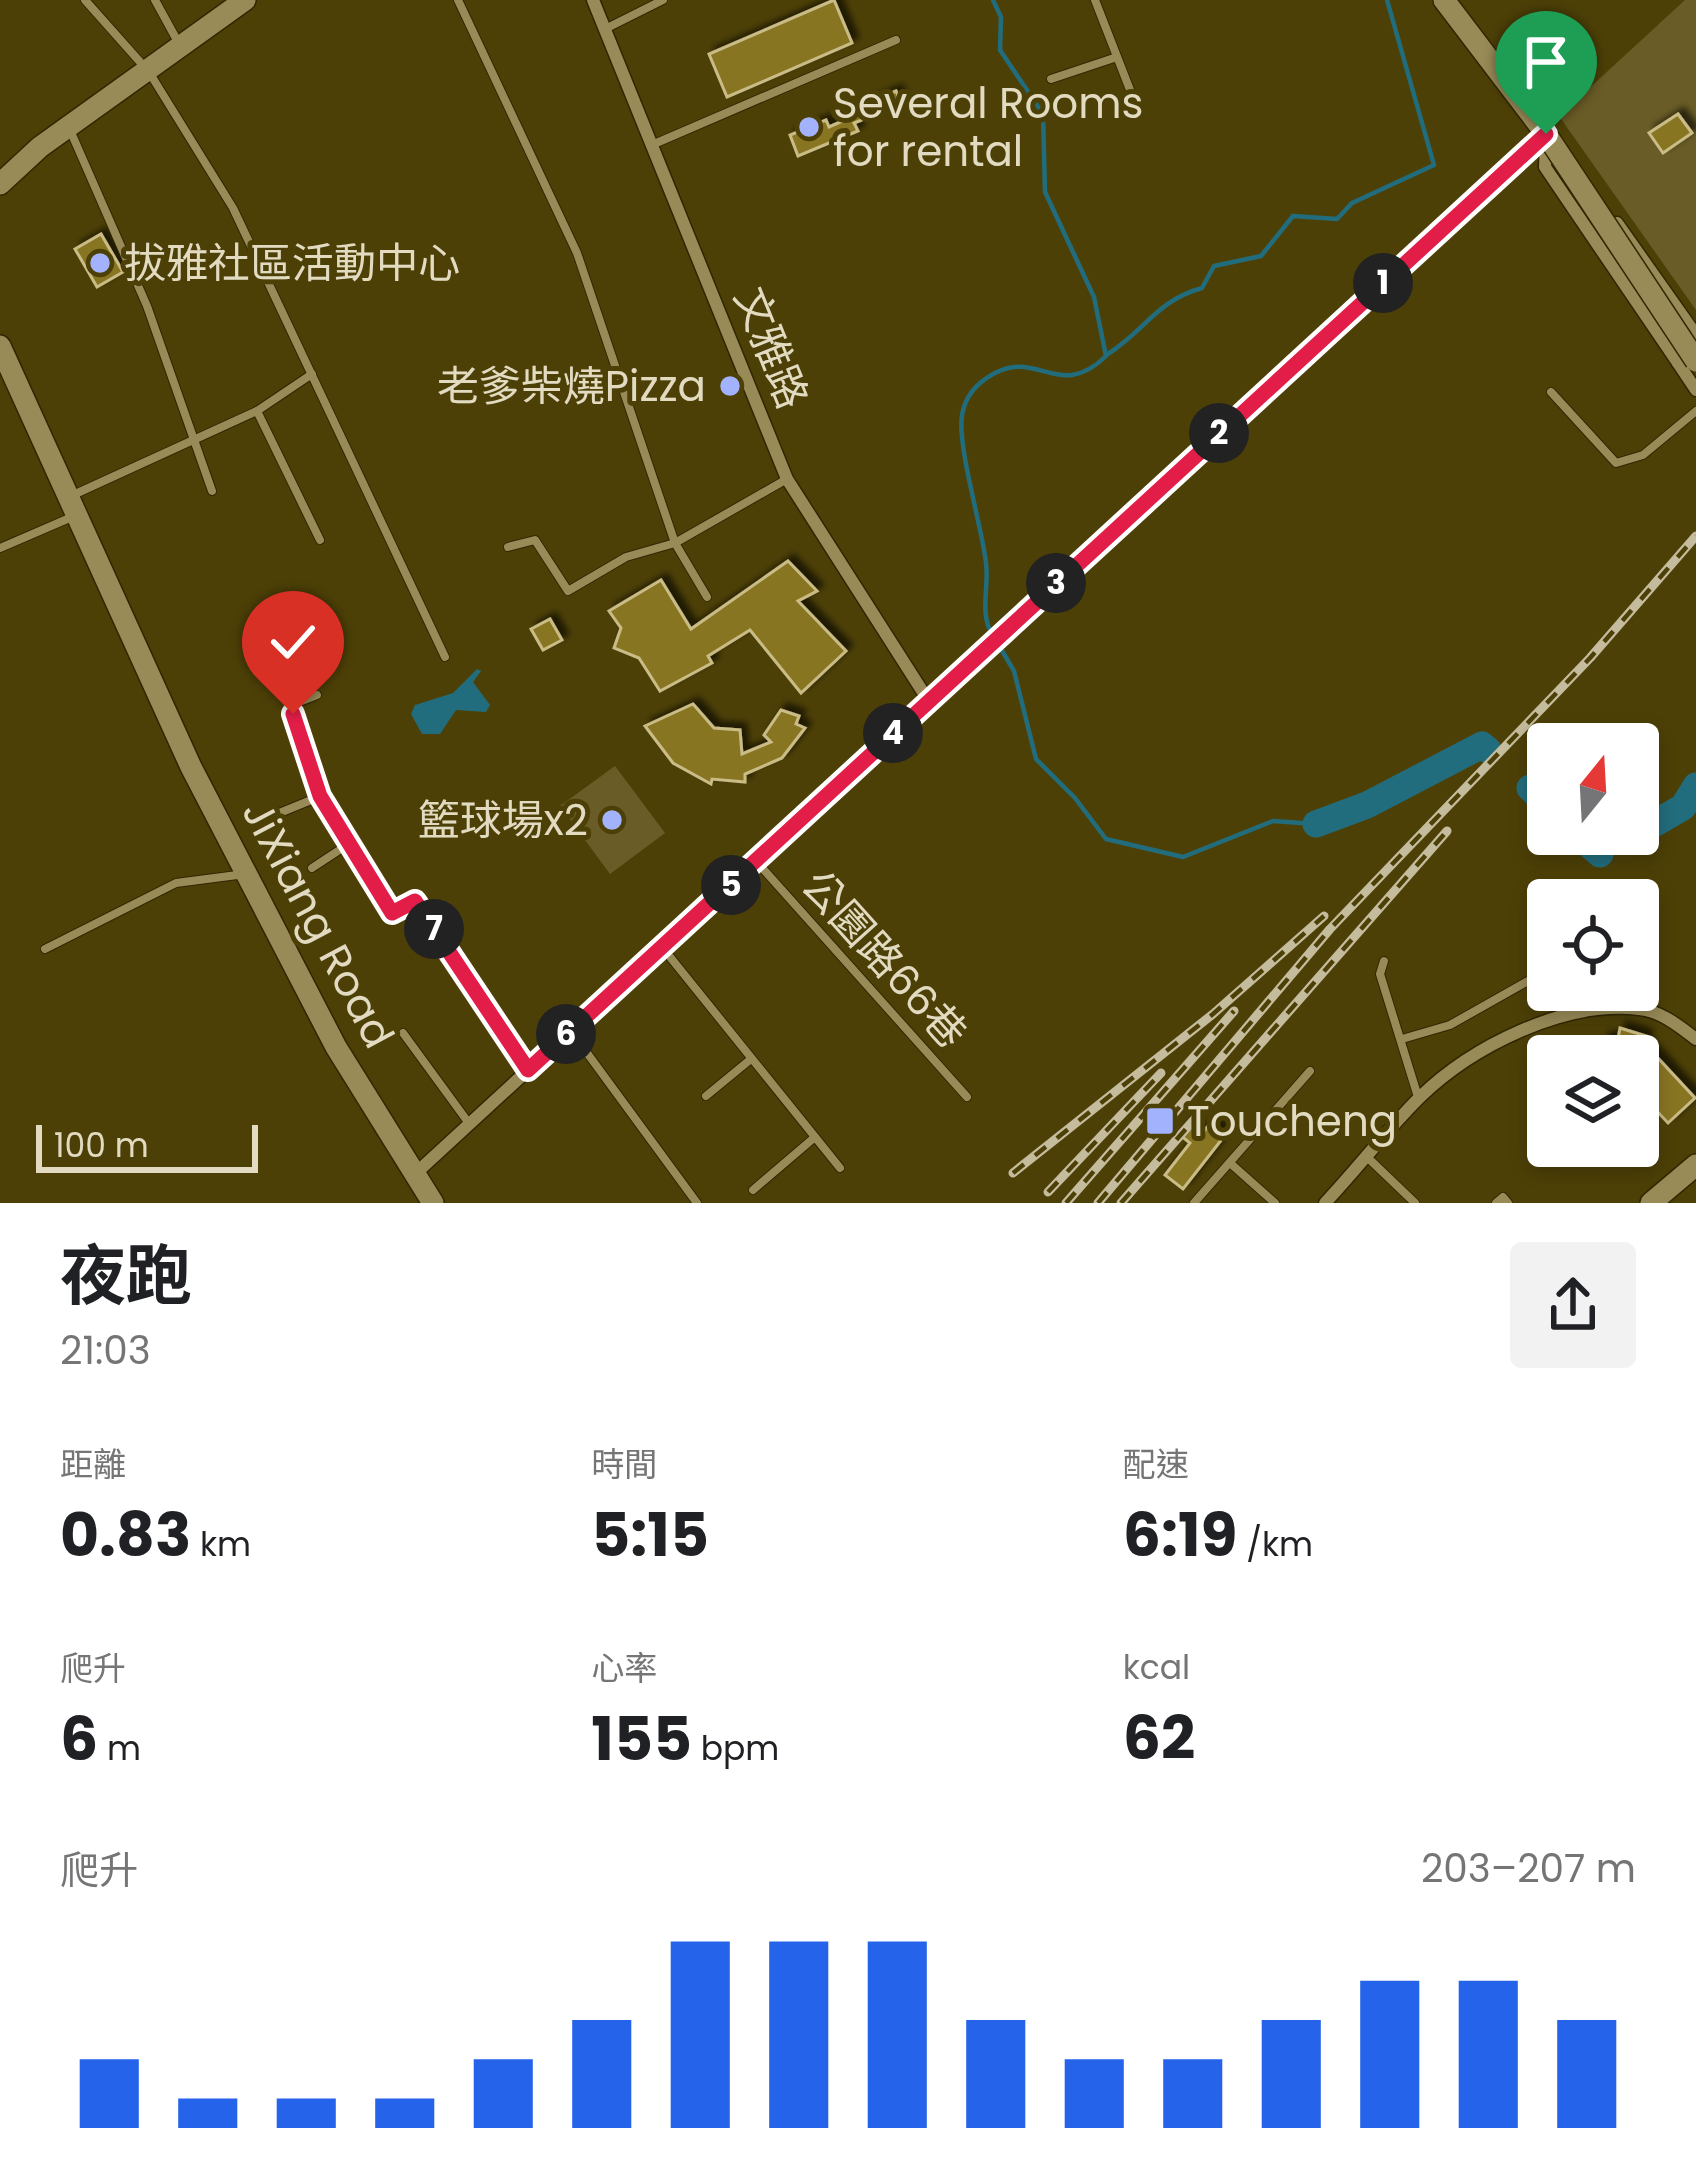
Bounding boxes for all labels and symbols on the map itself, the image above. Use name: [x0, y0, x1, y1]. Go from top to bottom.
pin: [1495, 11, 1597, 134]
place label: Several Rooms for rental: [833, 74, 1143, 181]
marker: Several Rooms for rental: [796, 114, 822, 140]
place label: 拔雅社區活動中心: [124, 234, 460, 293]
marker: 拔雅社區活動中心: [87, 250, 113, 276]
pin: 1: [1353, 253, 1413, 313]
street label: 文雅路: [720, 279, 822, 417]
place label: 老爹柴燒Pizza: [437, 357, 706, 416]
marker: 老爹柴燒Pizza: [717, 373, 743, 399]
pin: 2: [1189, 403, 1249, 463]
pin: 3: [1026, 553, 1086, 613]
pin: [242, 591, 344, 714]
pin: 4: [863, 703, 923, 763]
north arrow: [1527, 723, 1659, 855]
street label: JiXiang Road: [228, 790, 408, 1058]
place label: 籃球場x2: [418, 791, 588, 850]
marker: 籃球場x2: [599, 807, 625, 833]
pin: 5: [701, 855, 761, 915]
street label: 公園路66巷: [788, 857, 980, 1061]
pin: 7: [404, 899, 464, 959]
pin: 6: [536, 1004, 596, 1064]
place label: Toucheng: [1187, 1092, 1397, 1151]
marker: Toucheng: [1144, 1105, 1176, 1137]
scale bar: [36, 1119, 258, 1172]

